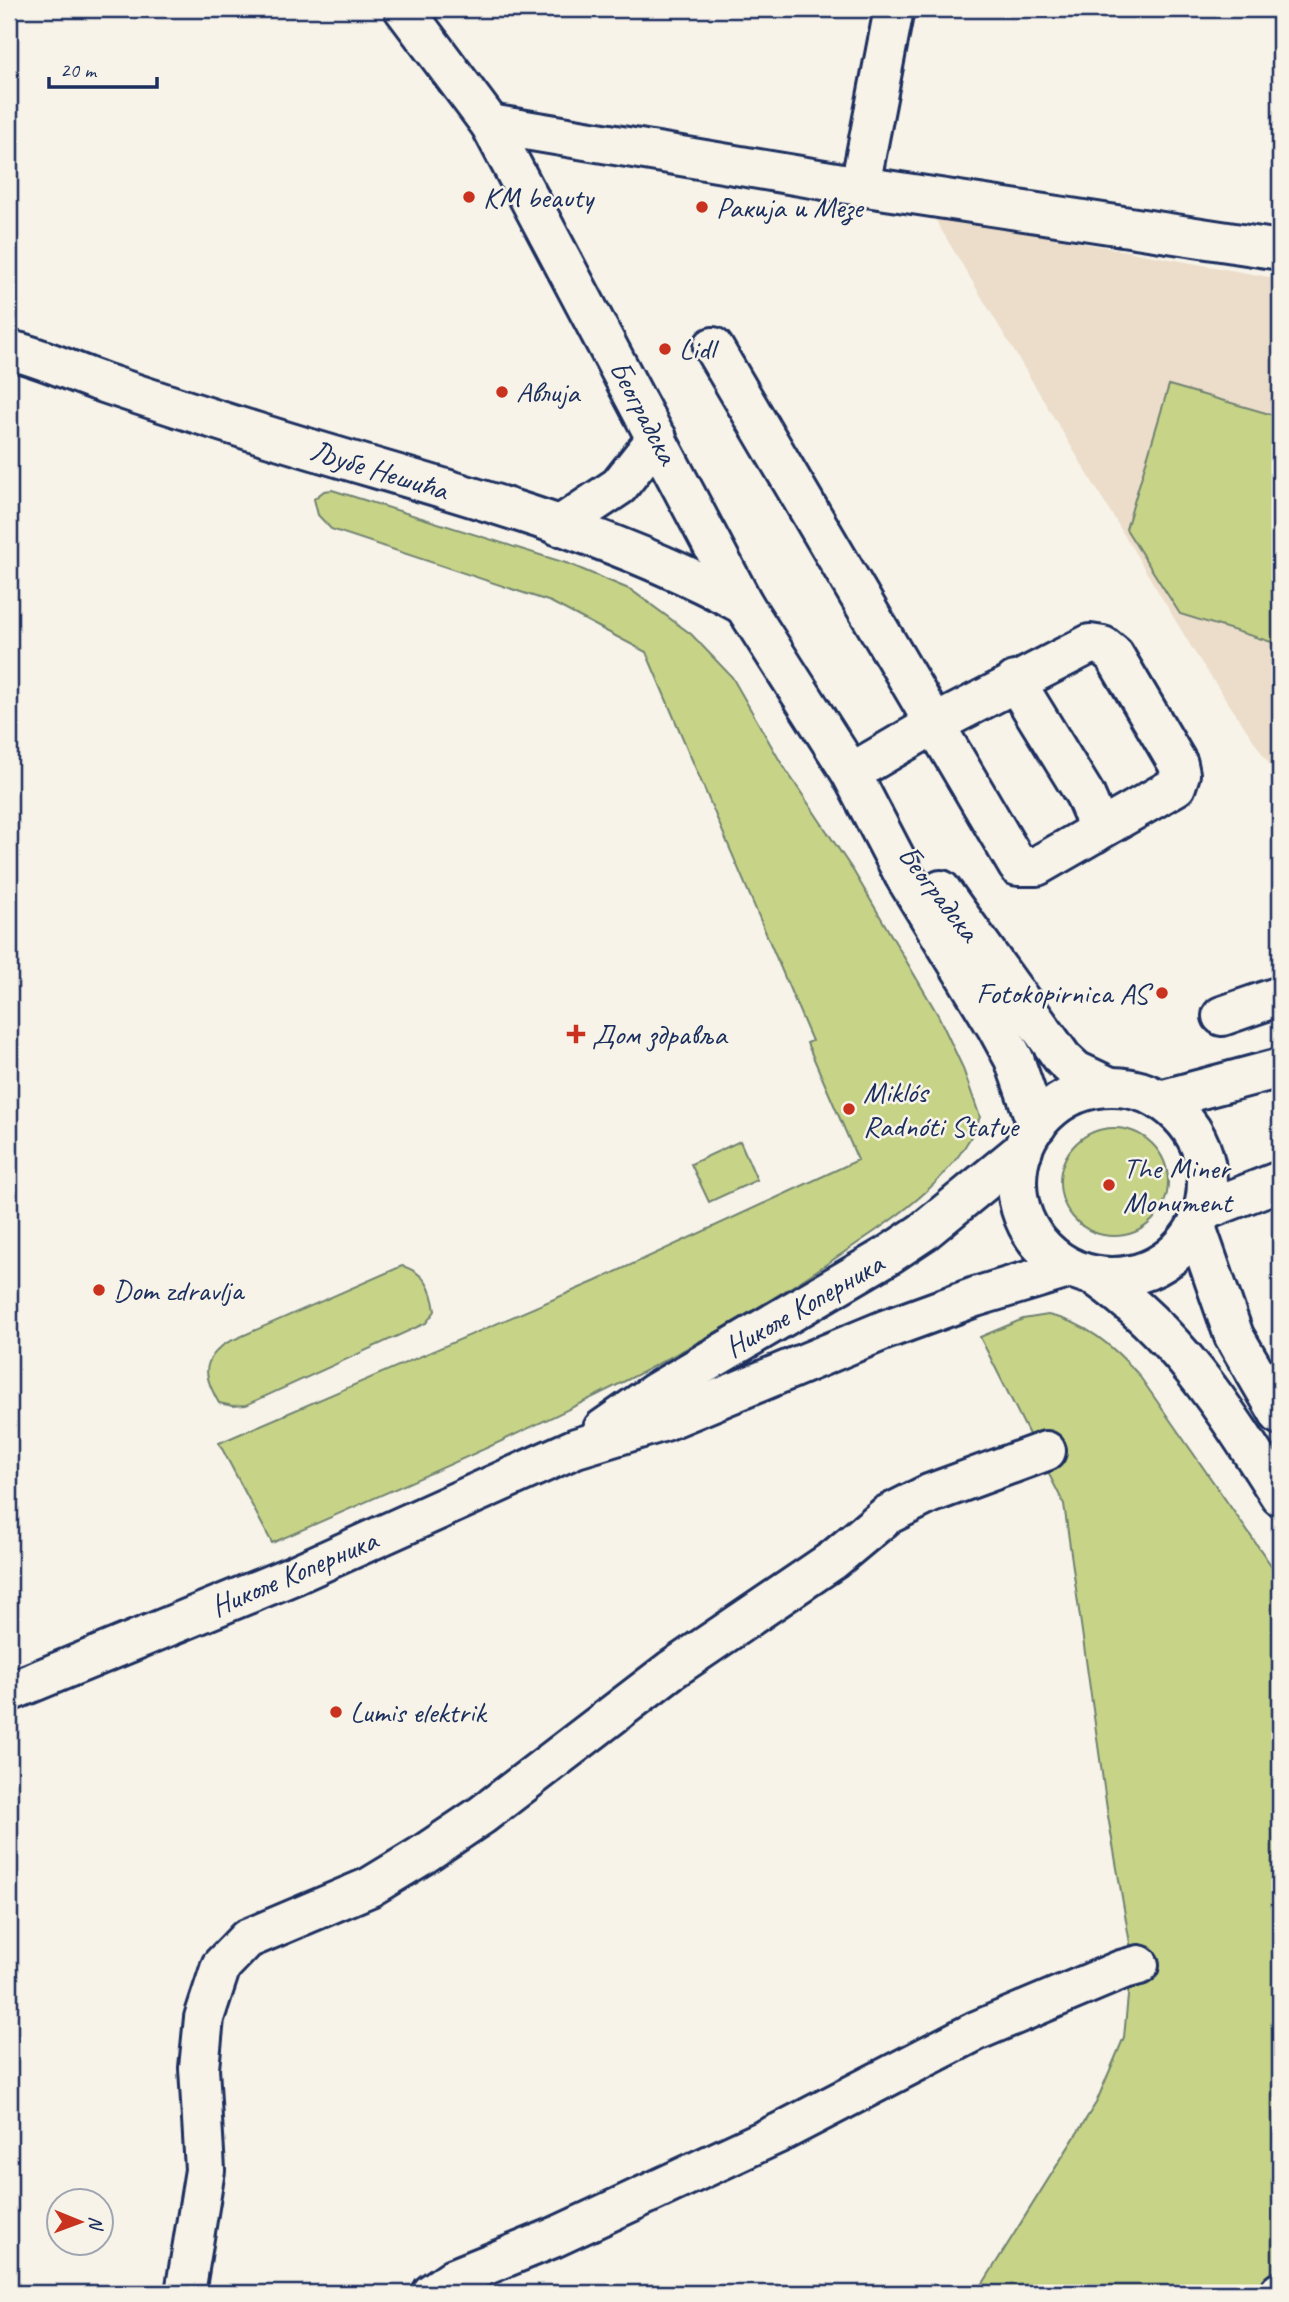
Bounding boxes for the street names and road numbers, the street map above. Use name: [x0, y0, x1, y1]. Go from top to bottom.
street label: Београдска: [601, 354, 688, 472]
street label: Љубе Нешића: [305, 431, 454, 509]
street label: Београдска: [889, 837, 990, 950]
street label: Николе Коперника: [718, 1243, 892, 1366]
street label: Николе Коперника: [205, 1520, 385, 1625]

